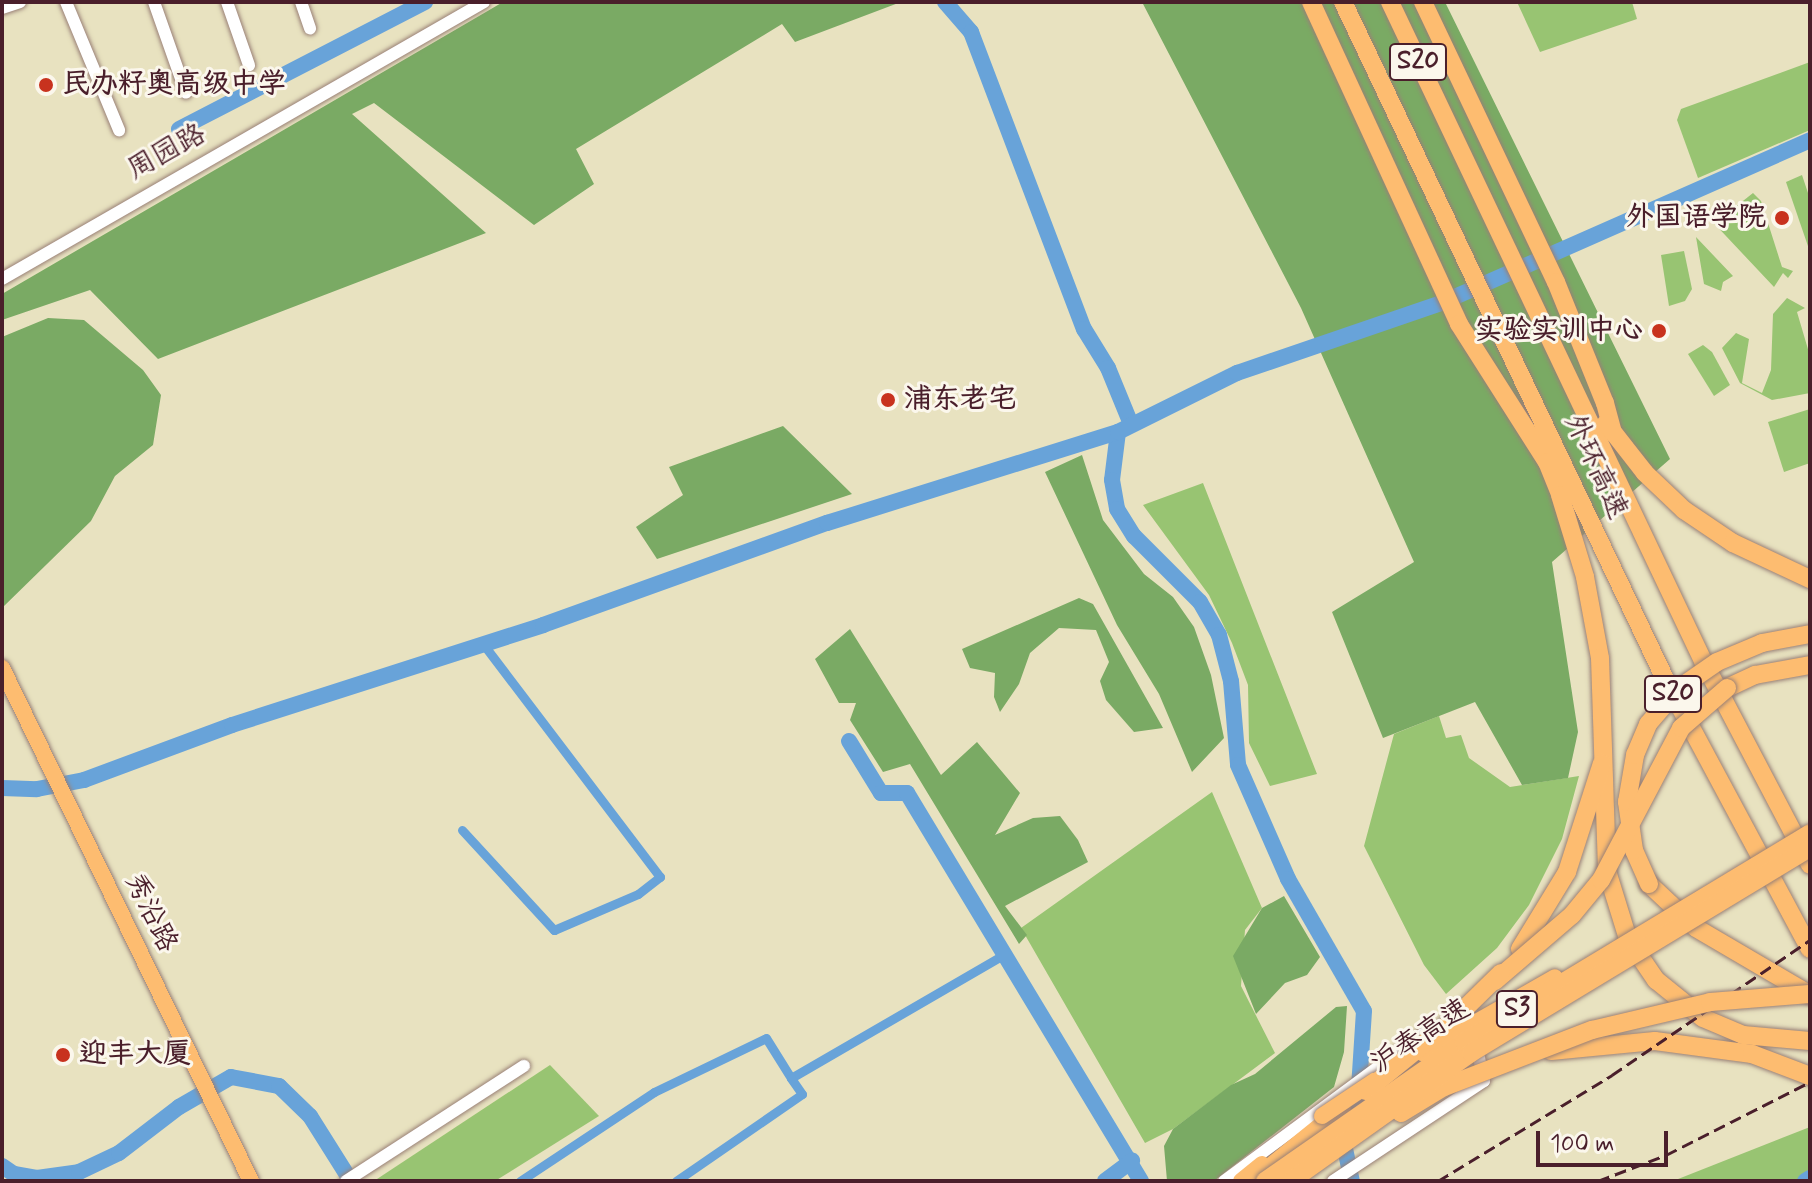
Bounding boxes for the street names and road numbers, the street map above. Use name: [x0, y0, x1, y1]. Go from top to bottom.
road number: S20: [1388, 40, 1448, 84]
street label: 周园路: [122, 118, 212, 188]
street label: 外环高速: [1556, 409, 1634, 525]
road number: S20: [1643, 672, 1703, 716]
street label: 秀沿路: [116, 868, 184, 958]
road number: S3: [1495, 987, 1539, 1031]
street label: 沪奉高速: [1365, 992, 1477, 1082]

